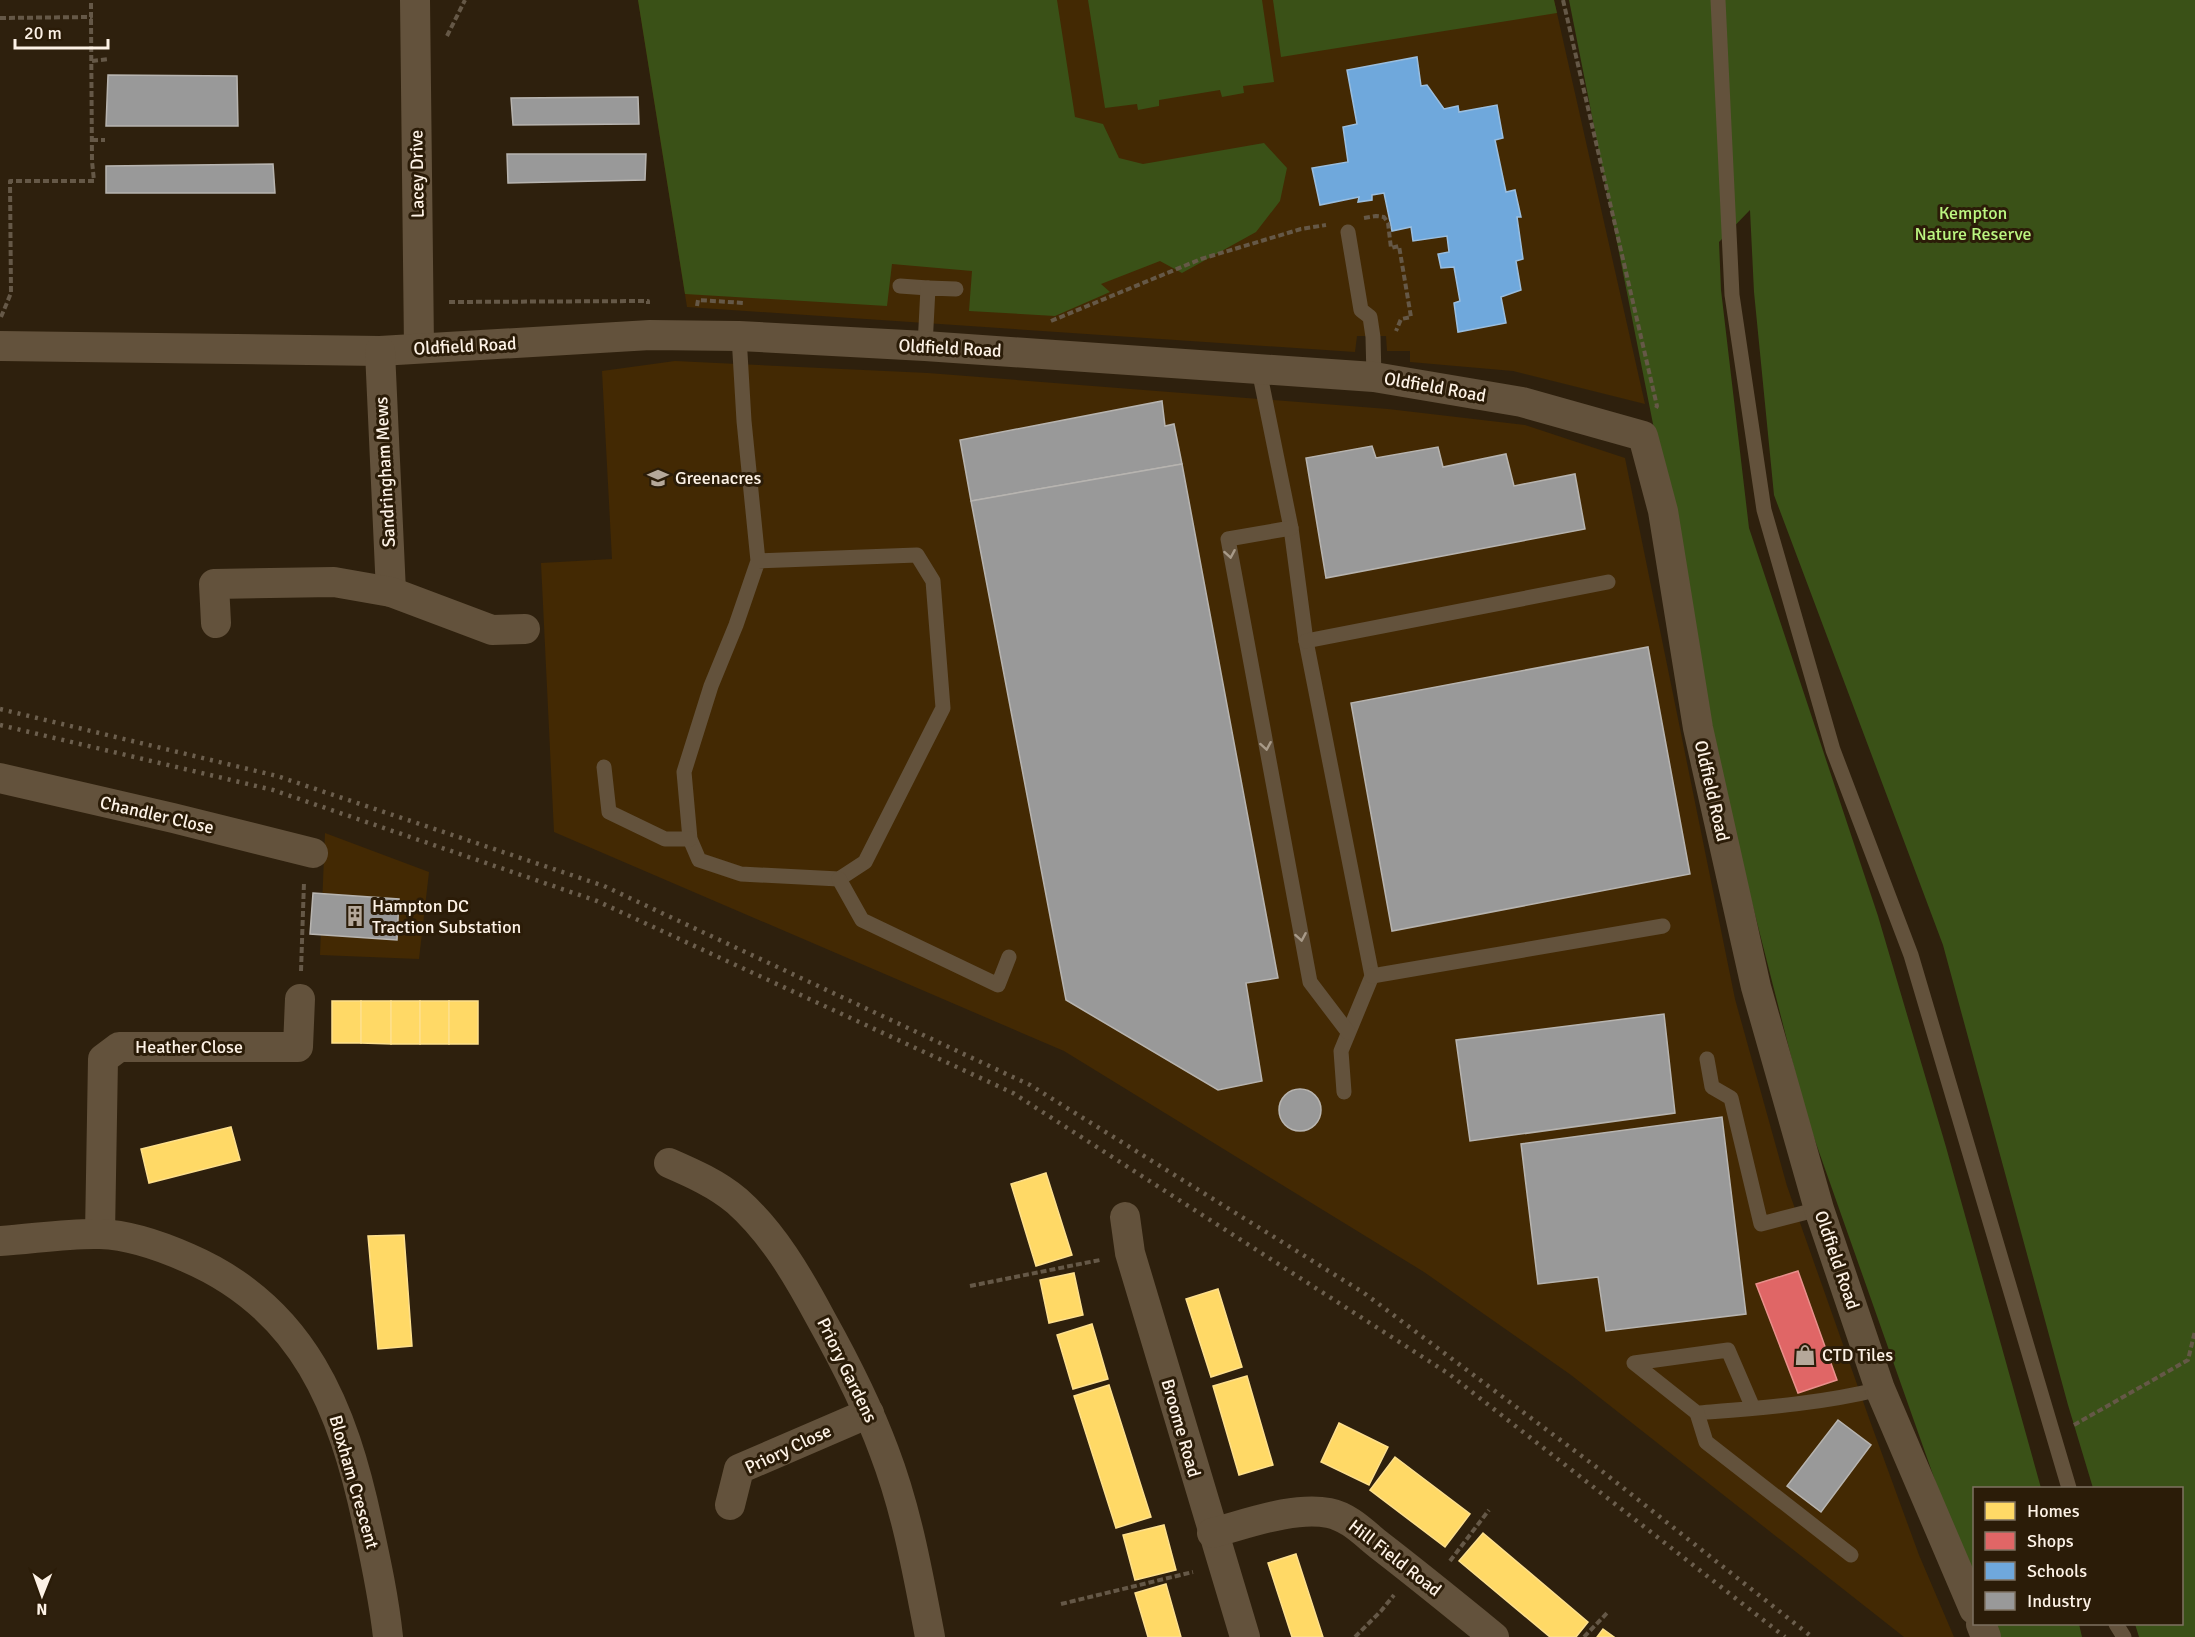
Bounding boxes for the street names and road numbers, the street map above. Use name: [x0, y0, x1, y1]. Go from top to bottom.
street label: Lacey Drive: [405, 130, 429, 218]
street label: Oldfield Road: [413, 332, 517, 360]
street label: Oldfield Road: [898, 334, 1002, 362]
street label: Oldfield Road: [1382, 367, 1488, 407]
street label: Sandringham Mews: [370, 396, 400, 548]
street label: Oldfield Road: [1690, 738, 1734, 844]
street label: Chandler Close: [98, 791, 216, 839]
street label: Heather Close: [135, 1036, 243, 1058]
street label: Oldfield Road: [1810, 1208, 1864, 1312]
street label: Priory Gardens: [812, 1314, 882, 1426]
street label: Broome Road: [1156, 1376, 1206, 1480]
street label: Bloxham Crescent: [324, 1413, 384, 1551]
street label: Priory Close: [741, 1419, 835, 1479]
street label: Hill Field Road: [1344, 1515, 1446, 1601]

